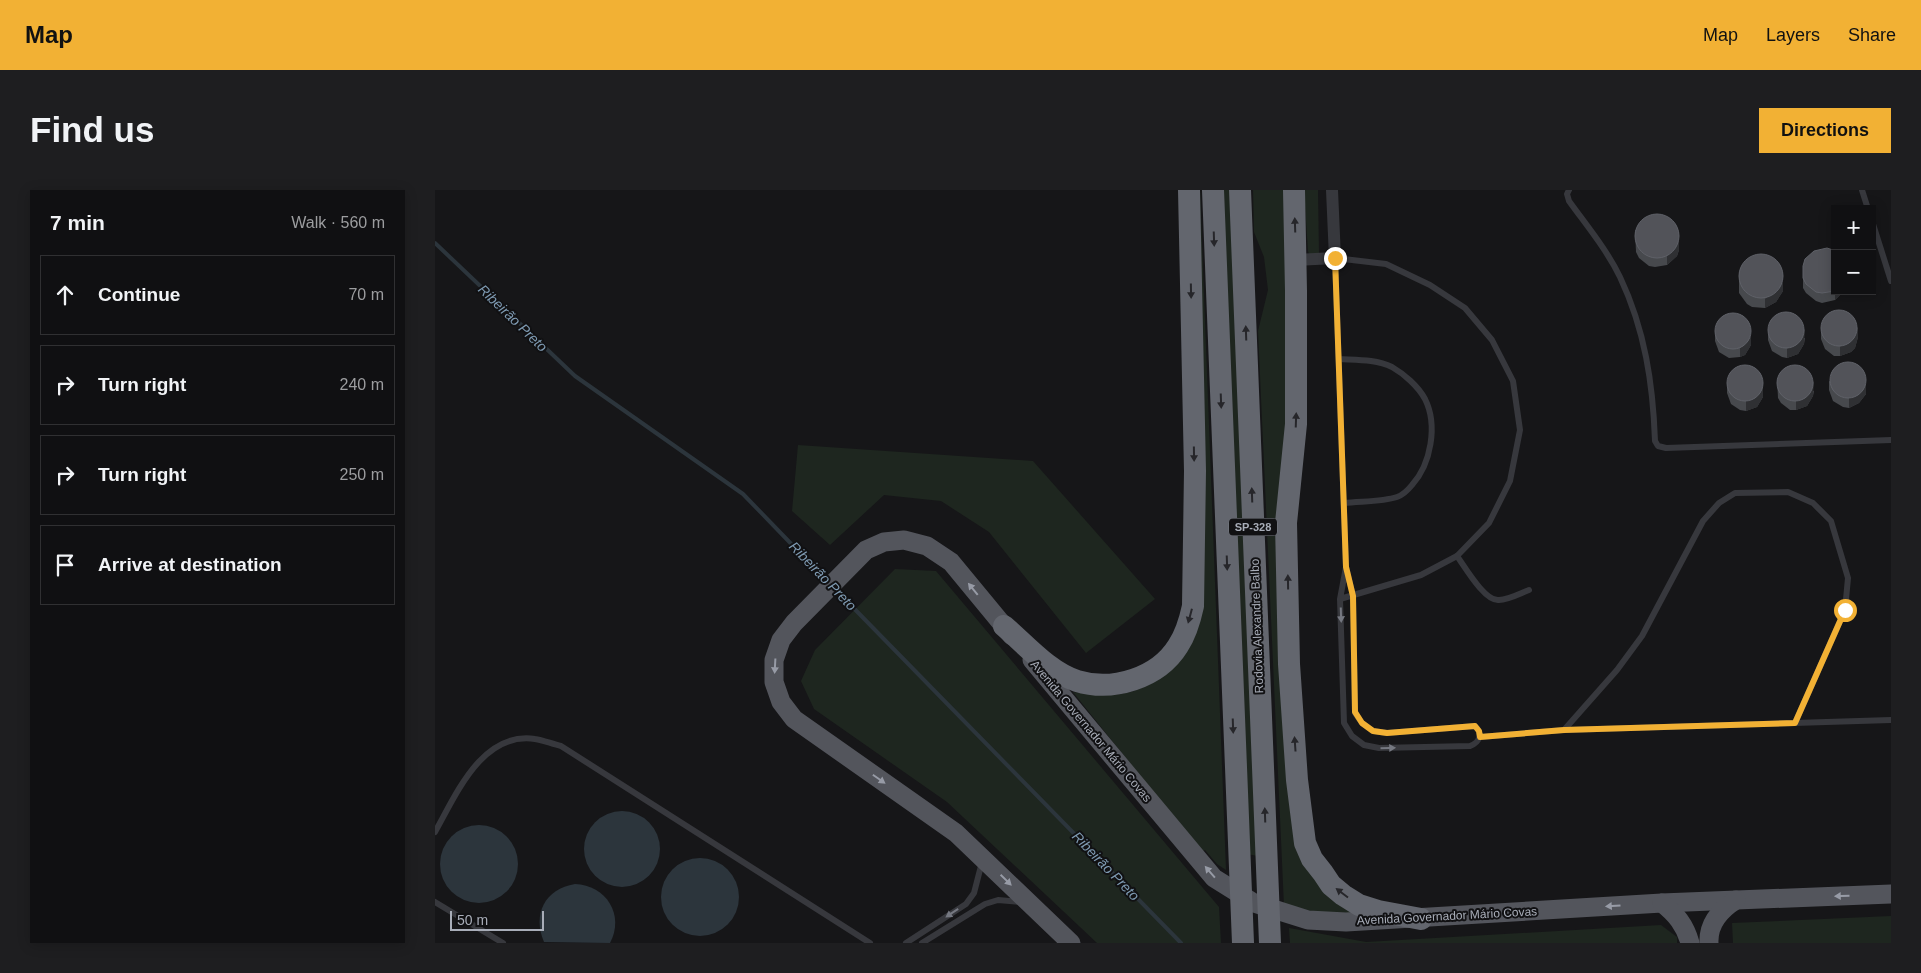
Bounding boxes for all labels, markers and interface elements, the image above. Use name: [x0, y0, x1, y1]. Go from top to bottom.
text: Map: [25, 21, 73, 48]
text: Map: [1703, 25, 1738, 45]
text: Layers: [1766, 25, 1820, 45]
text: Share: [1848, 25, 1896, 45]
button: Directions: [1759, 108, 1891, 153]
text: Find us: [30, 110, 154, 149]
map controls: [1831, 205, 1876, 295]
button: +: [1831, 205, 1876, 250]
text: 7 min: [50, 211, 105, 234]
text: Walk · 560 m: [291, 214, 385, 231]
one-way arrow: [1290, 217, 1298, 233]
one-way arrow: [1211, 231, 1219, 247]
route end: [1324, 247, 1347, 270]
button: −: [1831, 250, 1876, 295]
icon: ahead: [51, 281, 79, 309]
water label: Ribeirão Preto: [475, 281, 551, 355]
one-way arrow: [1188, 283, 1196, 299]
text: Continue: [98, 284, 180, 305]
text: 70 m: [348, 286, 384, 303]
one-way arrow: [1241, 325, 1249, 341]
icon: right: [51, 371, 79, 399]
text: Turn right: [98, 374, 186, 395]
text: 240 m: [340, 376, 384, 393]
one-way arrow: [1217, 393, 1225, 409]
one-way arrow: [1292, 412, 1300, 428]
one-way arrow: [1190, 446, 1198, 462]
icon: right: [51, 461, 79, 489]
text: Turn right: [98, 464, 186, 485]
text: 250 m: [340, 466, 384, 483]
one-way arrow: [1248, 487, 1256, 503]
road number: SP-328: [1229, 518, 1277, 536]
water label: Ribeirão Preto: [786, 538, 860, 614]
icon: arrive: [51, 551, 79, 579]
text: Arrive at destination: [98, 554, 282, 575]
one-way arrow: [1223, 556, 1231, 572]
street label: Rodovia Alexandre Balbo: [1248, 558, 1266, 694]
one-way arrow: [1283, 574, 1291, 590]
one-way arrow: [968, 582, 979, 595]
route start: [1834, 599, 1857, 622]
one-way arrow: [1186, 608, 1194, 623]
one-way arrow: [1337, 608, 1345, 624]
street label: Avenida Governador Mário Covas: [1028, 657, 1154, 805]
one-way arrow: [770, 658, 778, 674]
one-way arrow: [1230, 718, 1238, 734]
one-way arrow: [1290, 736, 1298, 752]
one-way arrow: [1381, 744, 1397, 752]
one-way arrow: [873, 774, 886, 784]
one-way arrow: [1261, 807, 1269, 823]
water label: Ribeirão Preto: [1069, 828, 1143, 904]
one-way arrow: [1204, 867, 1216, 879]
one-way arrow: [999, 874, 1011, 886]
one-way arrow: [1336, 888, 1349, 899]
one-way arrow: [1834, 892, 1850, 900]
one-way arrow: [1605, 902, 1621, 910]
street label: Avenida Governador Mário Covas: [1356, 904, 1538, 928]
scale bar: [450, 908, 544, 931]
one-way arrow: [945, 908, 959, 918]
text: 50 m: [457, 912, 488, 928]

